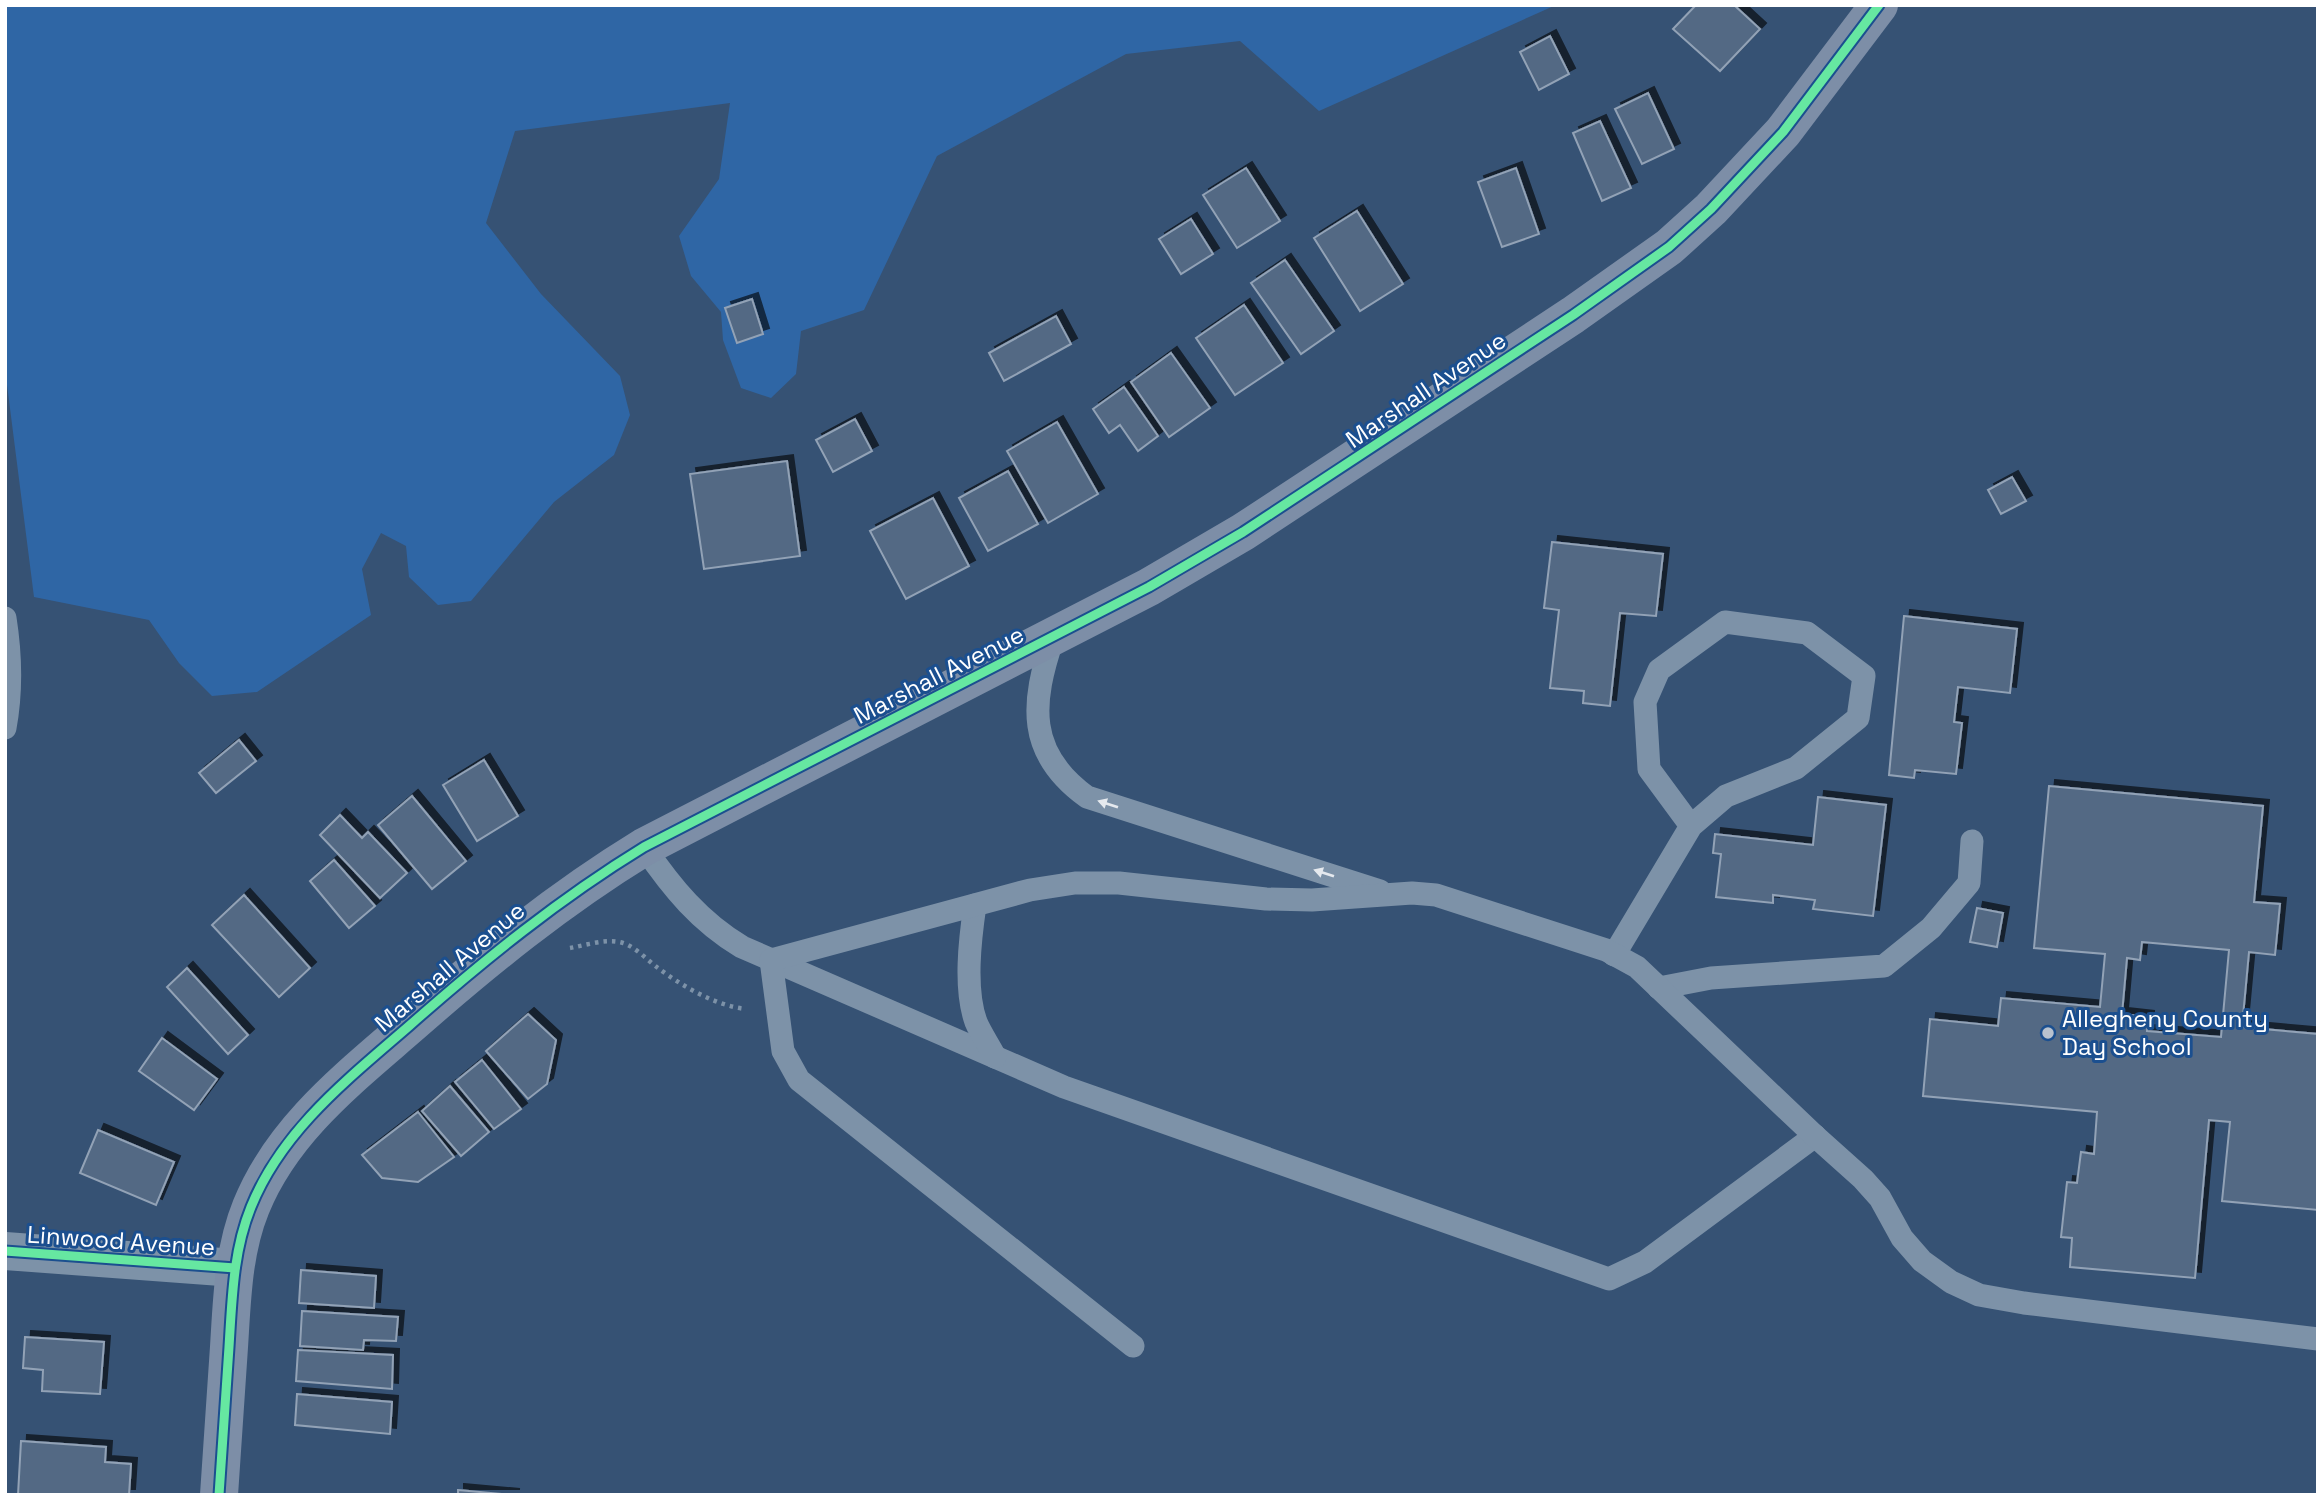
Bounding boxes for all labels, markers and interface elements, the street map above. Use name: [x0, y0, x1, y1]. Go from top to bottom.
street label: Marshall Avenue: [1340, 324, 1512, 455]
street label: Marshall Avenue: [848, 618, 1029, 731]
one-way arrow: [1097, 798, 1118, 809]
one-way arrow: [1314, 868, 1335, 878]
street label: Marshall Avenue: [368, 895, 531, 1039]
place label: Allegheny County Day School: [2062, 1003, 2268, 1062]
marker: Allegheny County Day School: [2040, 1025, 2056, 1041]
street label: Linwood Avenue: [26, 1218, 216, 1263]

